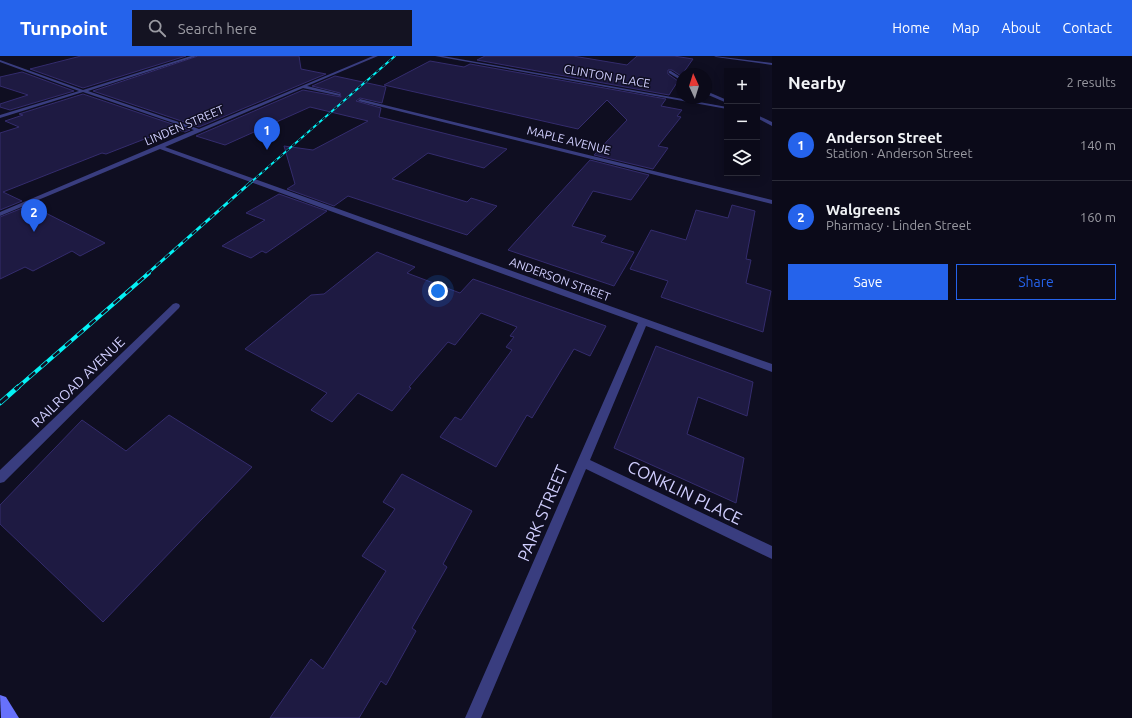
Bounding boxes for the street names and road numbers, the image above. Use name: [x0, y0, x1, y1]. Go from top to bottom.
street label: CLINTON PLACE: [563, 62, 652, 90]
street label: LINDEN STREET: [142, 102, 226, 148]
street label: MAPLE AVENUE: [526, 123, 613, 157]
street label: ANDERSON STREET: [508, 255, 613, 303]
street label: RAILROAD AVENUE: [28, 333, 128, 431]
street label: CONKLIN PLACE: [625, 456, 745, 528]
street label: PARK STREET: [513, 461, 571, 564]

